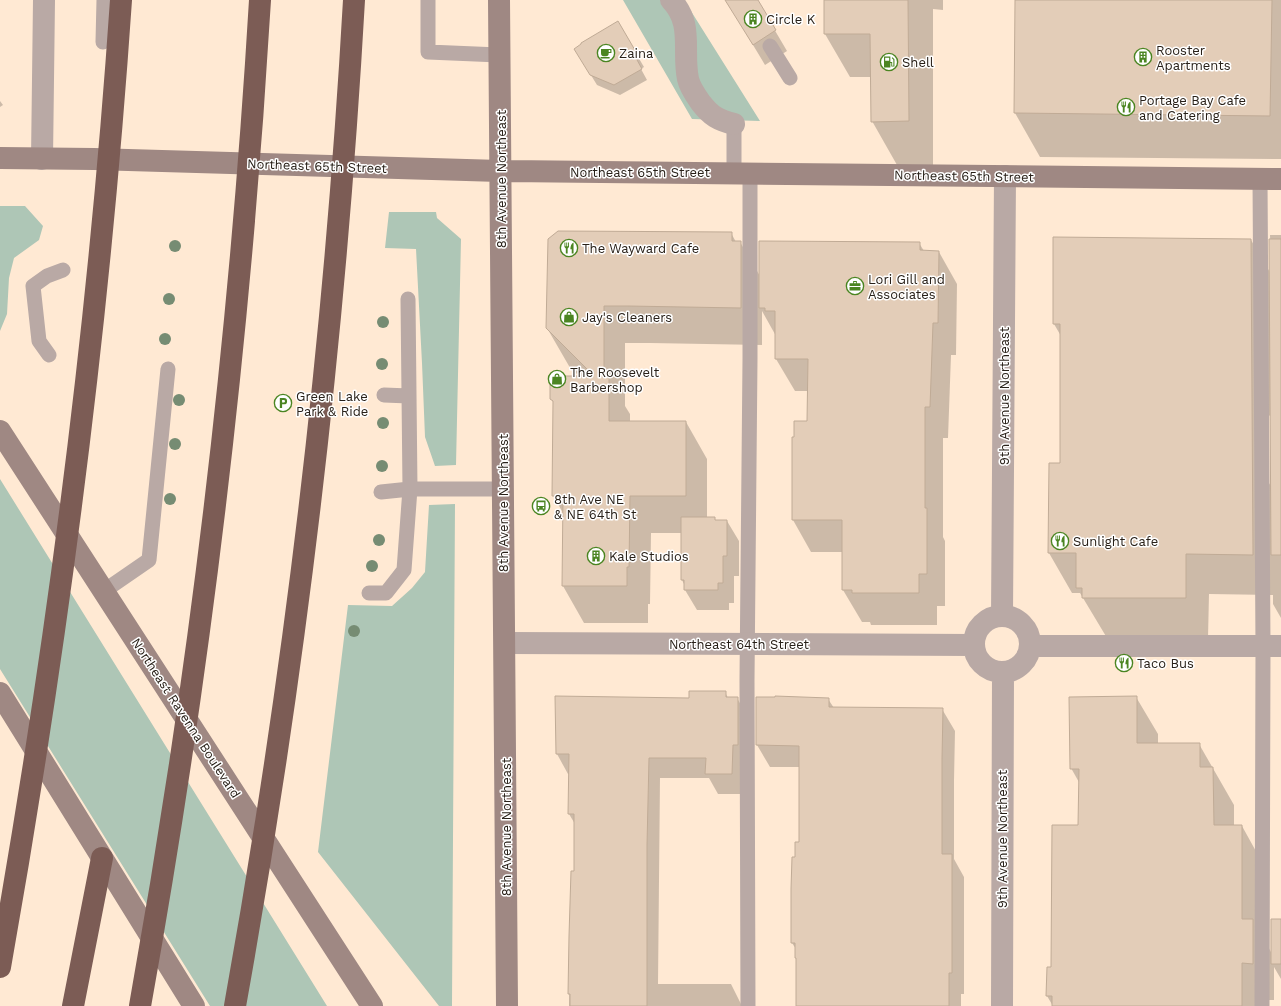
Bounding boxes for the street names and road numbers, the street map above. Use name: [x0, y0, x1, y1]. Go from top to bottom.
street label: 8th Avenue Northeast: [494, 109, 509, 248]
street label: Northeast 65th Street: [247, 156, 388, 176]
street label: Northeast 65th Street: [570, 165, 710, 180]
street label: Northeast 65th Street: [894, 167, 1035, 185]
street label: 9th Avenue Northeast: [997, 326, 1012, 465]
street label: 8th Avenue Northeast: [496, 433, 511, 572]
street label: Northeast Ravenna Boulevard: [129, 635, 243, 801]
street label: Northeast 64th Street: [669, 637, 810, 652]
street label: 8th Avenue Northeast: [499, 757, 514, 896]
street label: 9th Avenue Northeast: [995, 769, 1010, 908]

